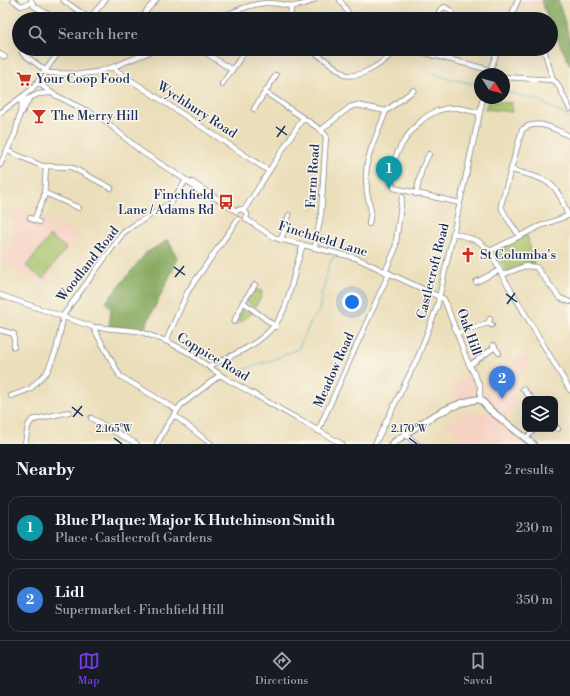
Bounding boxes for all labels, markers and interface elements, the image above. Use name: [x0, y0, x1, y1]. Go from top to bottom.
search box: [12, 12, 558, 56]
icon: search: [26, 23, 48, 45]
text: Search here: [58, 25, 138, 44]
north arrow: [474, 68, 510, 104]
supermarket icon: Your Coop Food: [15, 70, 33, 88]
place label: Your Coop Food: [35, 71, 131, 87]
street label: Wychbury Road: [153, 78, 240, 142]
bar icon: The Merry Hill: [30, 107, 48, 125]
place label: The Merry Hill: [51, 108, 138, 124]
street label: Farm Road: [303, 143, 323, 209]
pin: 1: [376, 156, 402, 189]
place label: Finchfield Lane / Adams Rd: [118, 187, 215, 218]
bus stop icon: Finchfield Lane / Adams Rd: [217, 193, 235, 211]
street label: Finchfield Lane: [276, 218, 370, 260]
street label: Castlecroft Road: [413, 221, 453, 321]
street label: Woodland Road: [53, 223, 123, 306]
church icon: St Columba's: [459, 246, 477, 264]
place label: St Columba's: [480, 247, 557, 263]
your location: [342, 292, 362, 312]
street label: Oak Hill: [453, 306, 485, 358]
street label: Coppice Road: [174, 329, 253, 385]
street label: Meadow Road: [310, 329, 358, 410]
pin: 2: [489, 366, 515, 399]
map controls: [522, 396, 558, 432]
button: layers: [522, 396, 558, 432]
text: 2.165°W: [96, 423, 133, 435]
text: 2.170°W: [391, 423, 428, 435]
text: Nearby: [16, 459, 75, 481]
text: 2 results: [505, 462, 554, 478]
text: Blue Plaque: Major K Hutchinson Smith: [55, 511, 335, 530]
text: 1: [27, 520, 33, 536]
text: 230 m: [516, 520, 553, 536]
text: Place · Castlecroft Gardens: [55, 530, 212, 546]
text: Lidl: [55, 583, 84, 602]
text: 2: [26, 592, 34, 608]
text: 350 m: [516, 592, 553, 608]
text: Supermarket · Finchfield Hill: [55, 602, 224, 618]
tab: Map: [78, 650, 100, 688]
tab: Directions: [255, 650, 308, 688]
tab: Saved: [463, 650, 492, 688]

